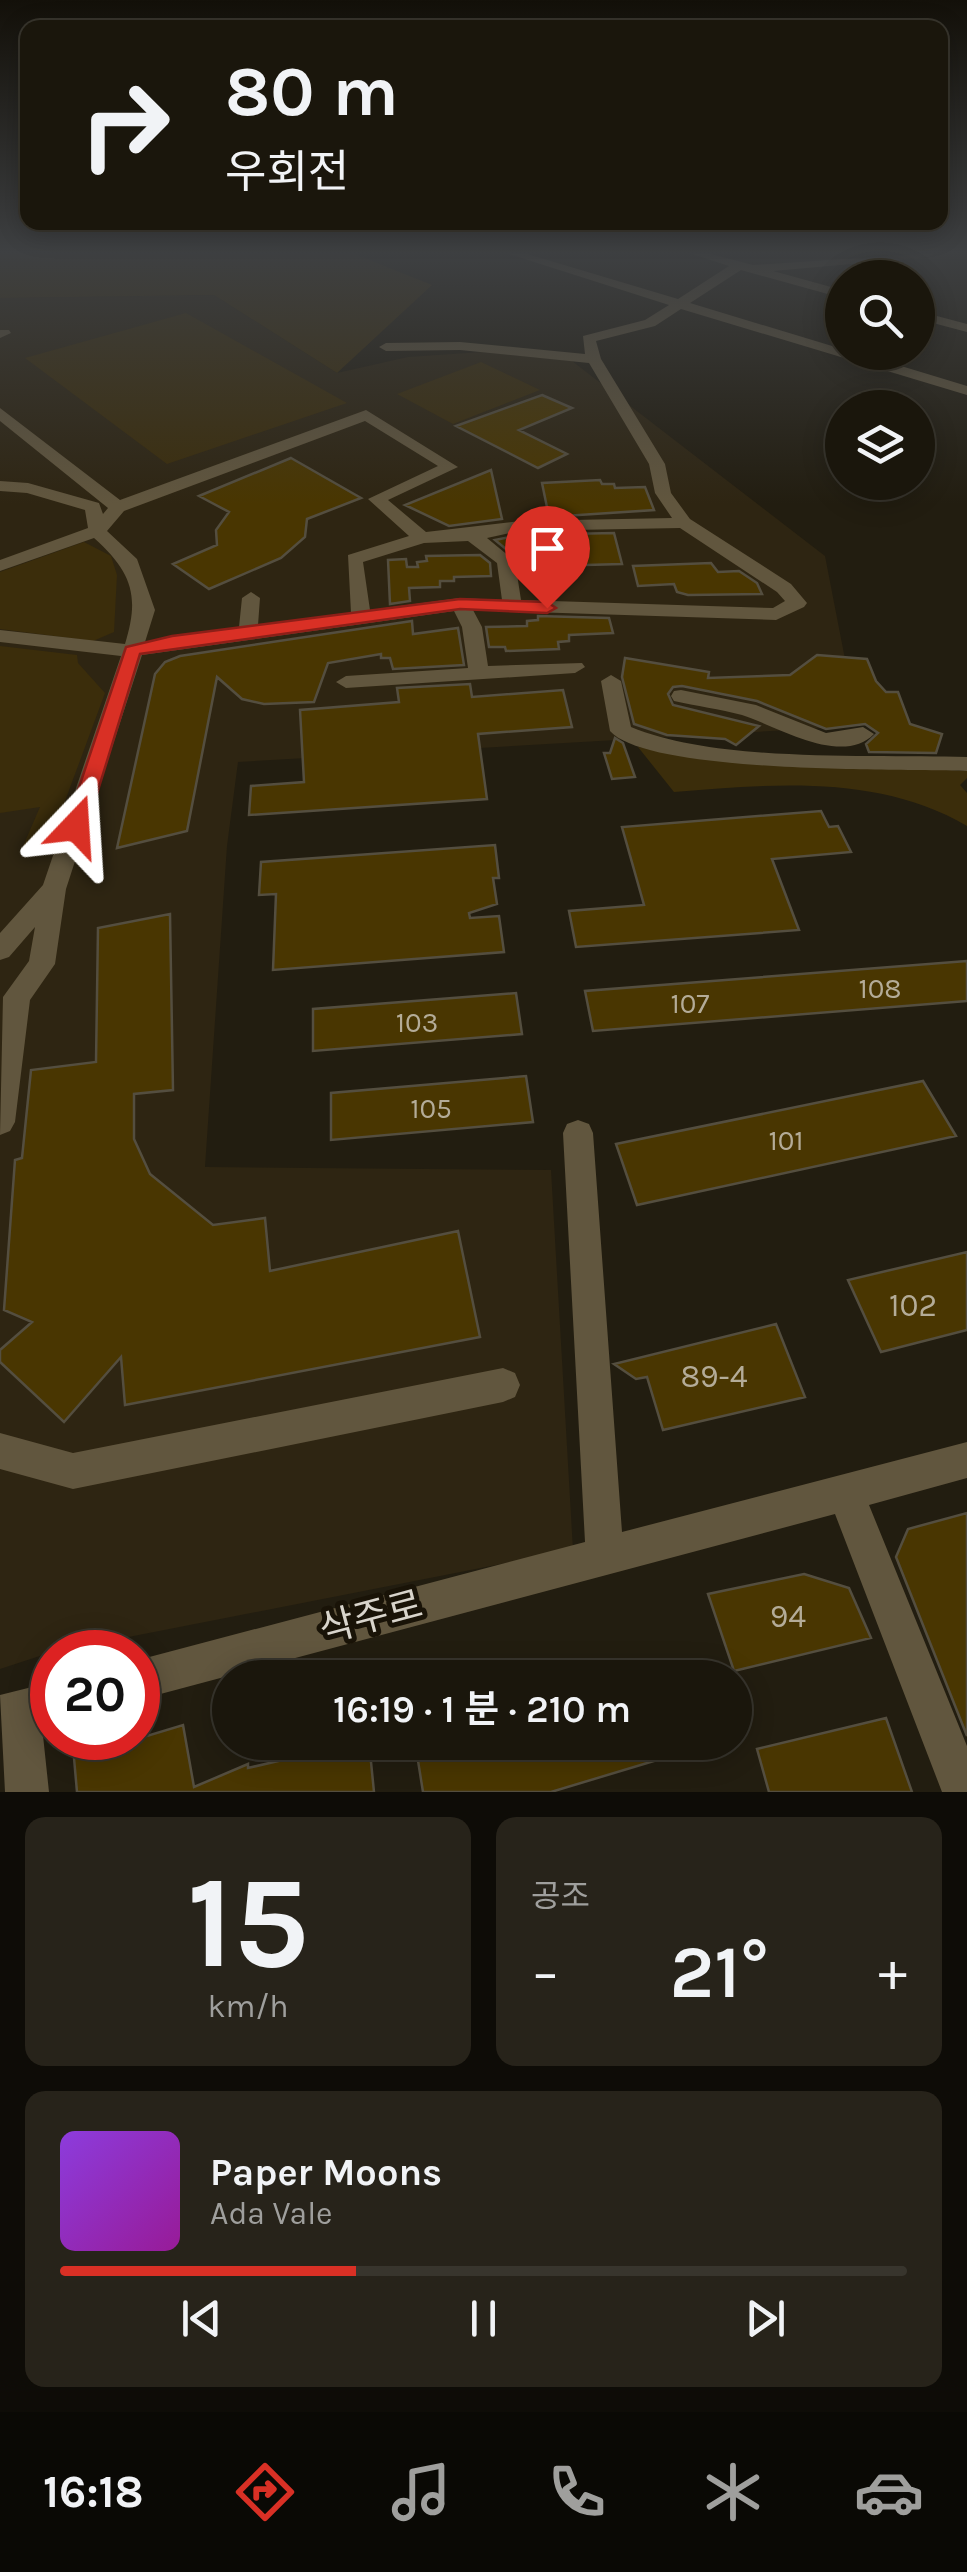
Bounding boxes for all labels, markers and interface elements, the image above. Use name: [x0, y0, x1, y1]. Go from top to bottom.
text: 80 m: [225, 51, 399, 133]
icon: right: [60, 60, 190, 190]
text: 우회전: [225, 146, 349, 198]
map controls: [825, 260, 935, 500]
button: search: [825, 260, 935, 370]
button: layers: [825, 390, 935, 500]
pin: [505, 506, 590, 609]
icon: arrive: [520, 521, 575, 576]
position arrow: [24, 774, 128, 878]
house number: 108: [858, 972, 902, 1005]
house number: 107: [670, 987, 710, 1020]
house number: 103: [396, 1006, 438, 1039]
house number: 105: [410, 1092, 452, 1125]
house number: 101: [768, 1124, 804, 1157]
house number: 102: [889, 1287, 937, 1324]
house number: 89-4: [680, 1358, 748, 1395]
street label: 삭주로: [315, 1582, 427, 1652]
house number: 94: [770, 1598, 806, 1635]
speed limit sign: 20: [30, 1630, 160, 1760]
text: 16:19 · 1 분 · 210 m: [333, 1687, 631, 1732]
text: 15: [187, 1847, 309, 1999]
text: 공조: [531, 1878, 590, 1915]
text: 21°: [669, 1928, 769, 2016]
text: −: [531, 1940, 560, 2004]
text: +: [878, 1940, 907, 2004]
text: km/h: [207, 1988, 289, 2025]
text: Paper Moons: [210, 2150, 442, 2195]
text: Ada Vale: [210, 2195, 333, 2232]
icon: previous: [174, 2291, 229, 2346]
icon: pause: [456, 2291, 511, 2346]
icon: next: [738, 2291, 793, 2346]
icon: directions: [230, 2457, 300, 2527]
icon: music: [386, 2457, 456, 2527]
icon: phone: [542, 2457, 612, 2527]
icon: climate: [698, 2457, 768, 2527]
icon: car: [854, 2457, 924, 2527]
text: 16:18: [43, 2466, 144, 2518]

